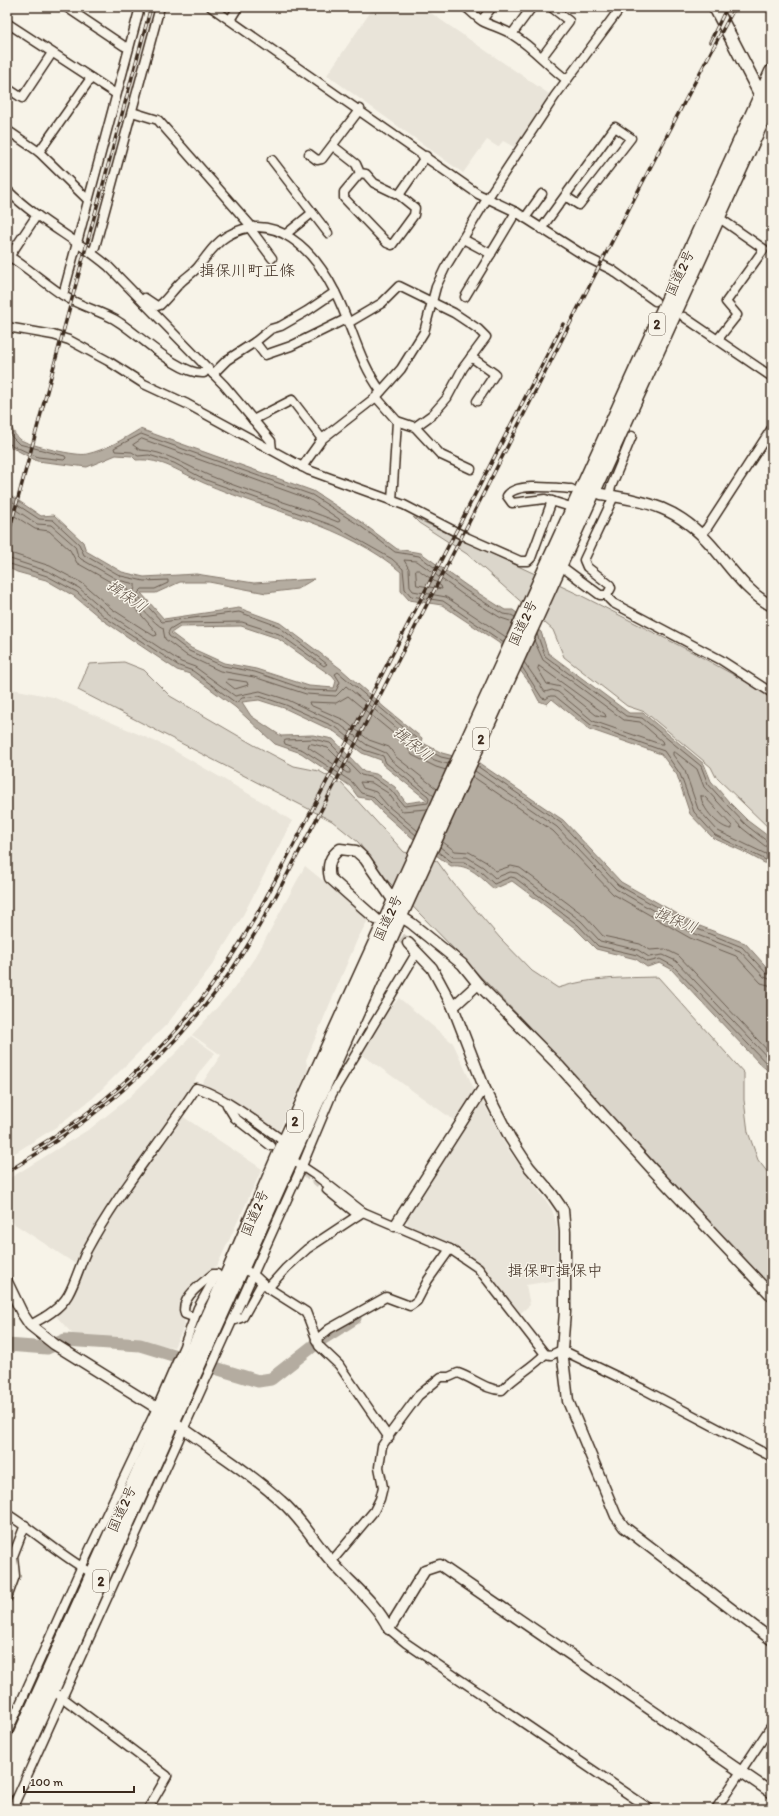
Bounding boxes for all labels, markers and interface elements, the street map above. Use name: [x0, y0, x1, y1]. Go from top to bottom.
street label: 国道2号: [662, 247, 698, 299]
district label: 揖保川町正條: [199, 261, 295, 280]
road number: 2: [649, 313, 665, 335]
water label: 揖保川: [103, 576, 151, 616]
street label: 国道2号: [505, 597, 541, 649]
water label: 揖保川: [390, 723, 436, 765]
road number: 2: [473, 728, 489, 750]
street label: 国道2号: [370, 892, 406, 944]
water label: 揖保川: [652, 903, 700, 937]
road number: 2: [287, 1110, 303, 1132]
street label: 国道2号: [238, 1187, 272, 1239]
district label: 揖保町揖保中: [507, 1261, 603, 1280]
street label: 国道2号: [104, 1483, 140, 1535]
road number: 2: [93, 1570, 109, 1592]
scale bar: [24, 1768, 134, 1794]
text: 100 m: [30, 1775, 63, 1789]

